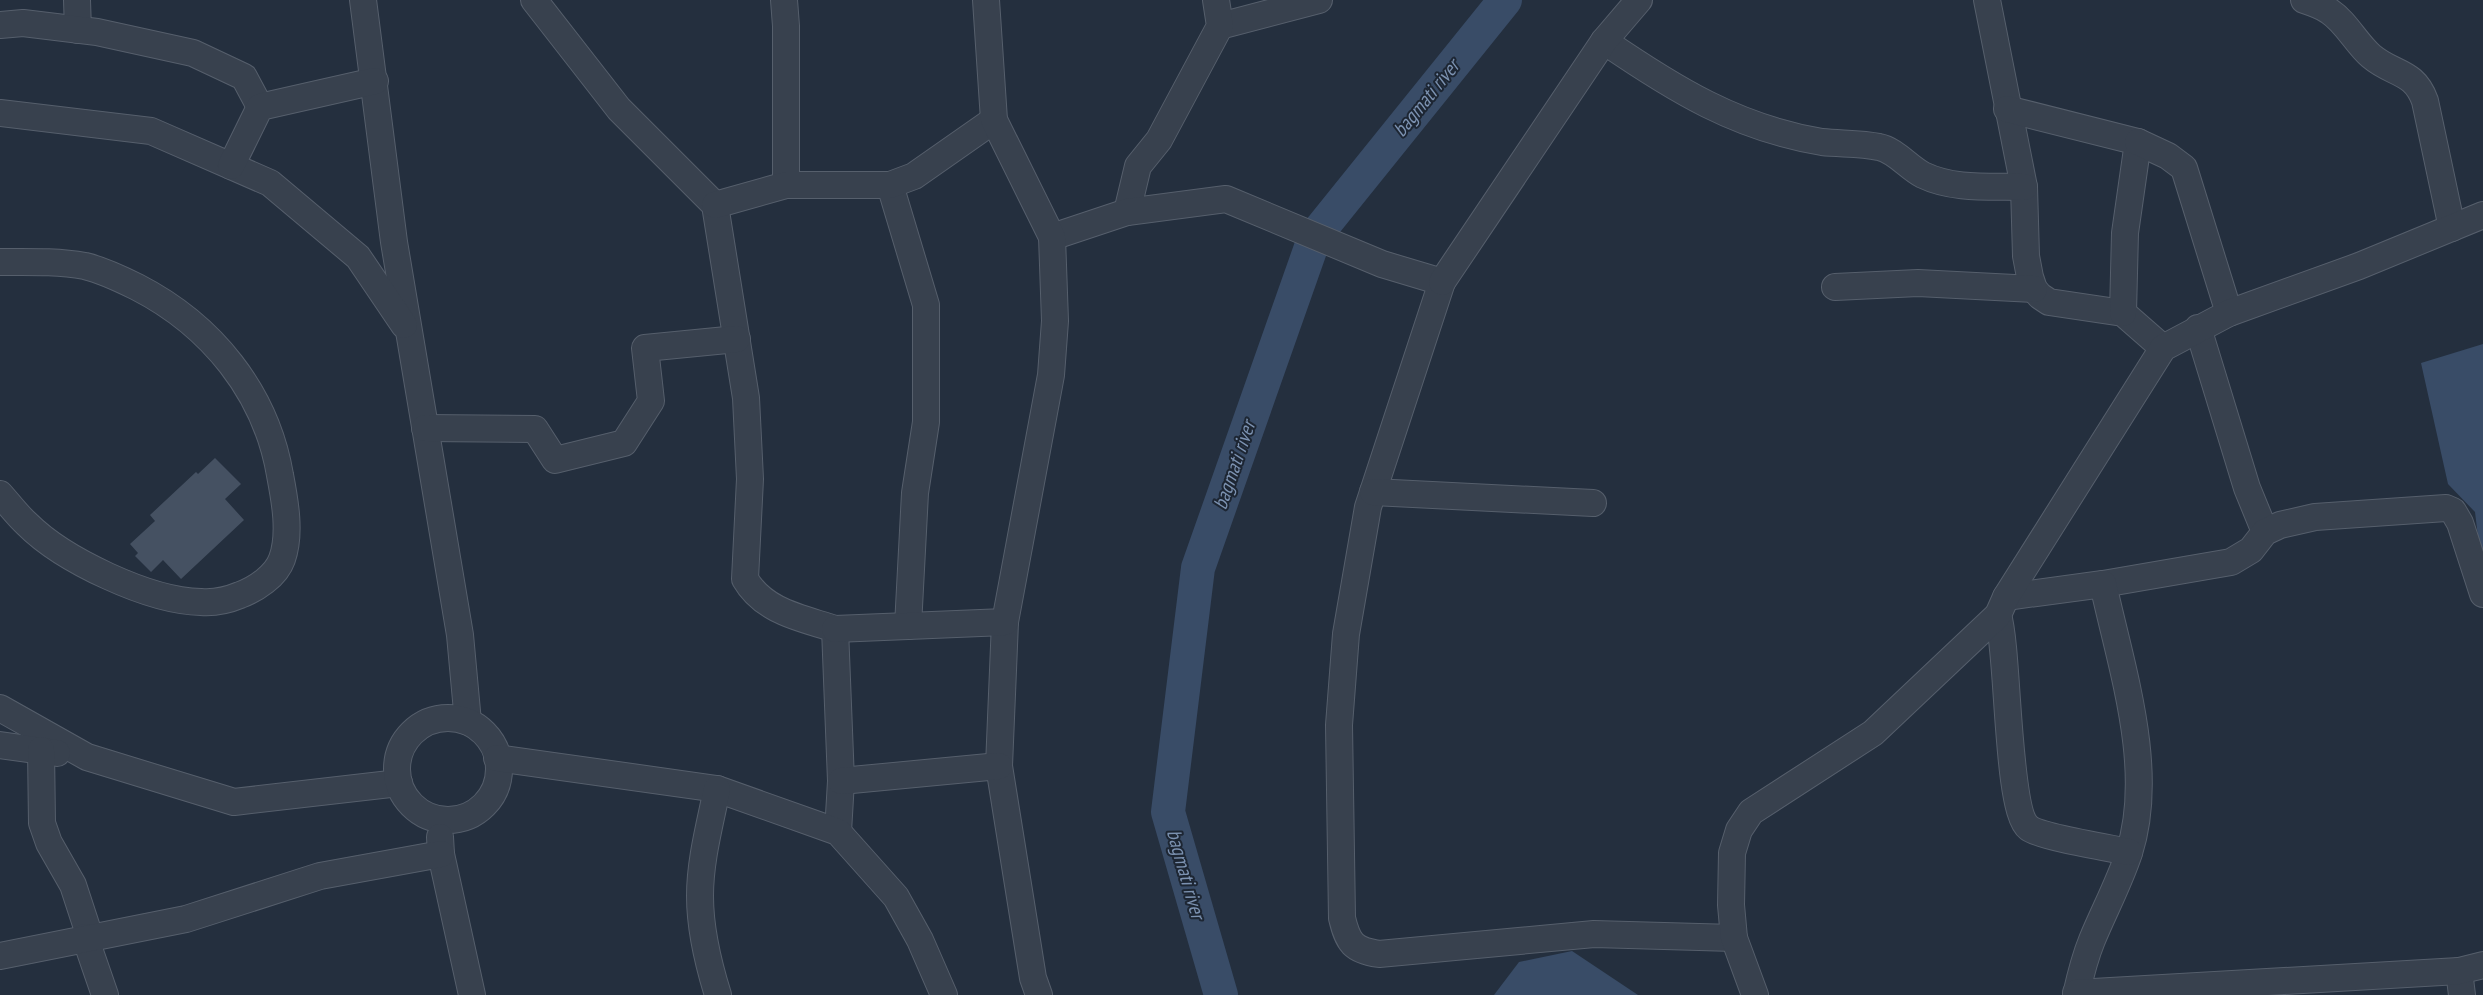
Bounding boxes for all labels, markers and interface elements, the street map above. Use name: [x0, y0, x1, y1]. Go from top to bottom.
water label: bagmati river: [1387, 52, 1467, 142]
water label: bagmati river: [1207, 415, 1262, 513]
water label: bagmati river: [1161, 826, 1212, 924]

